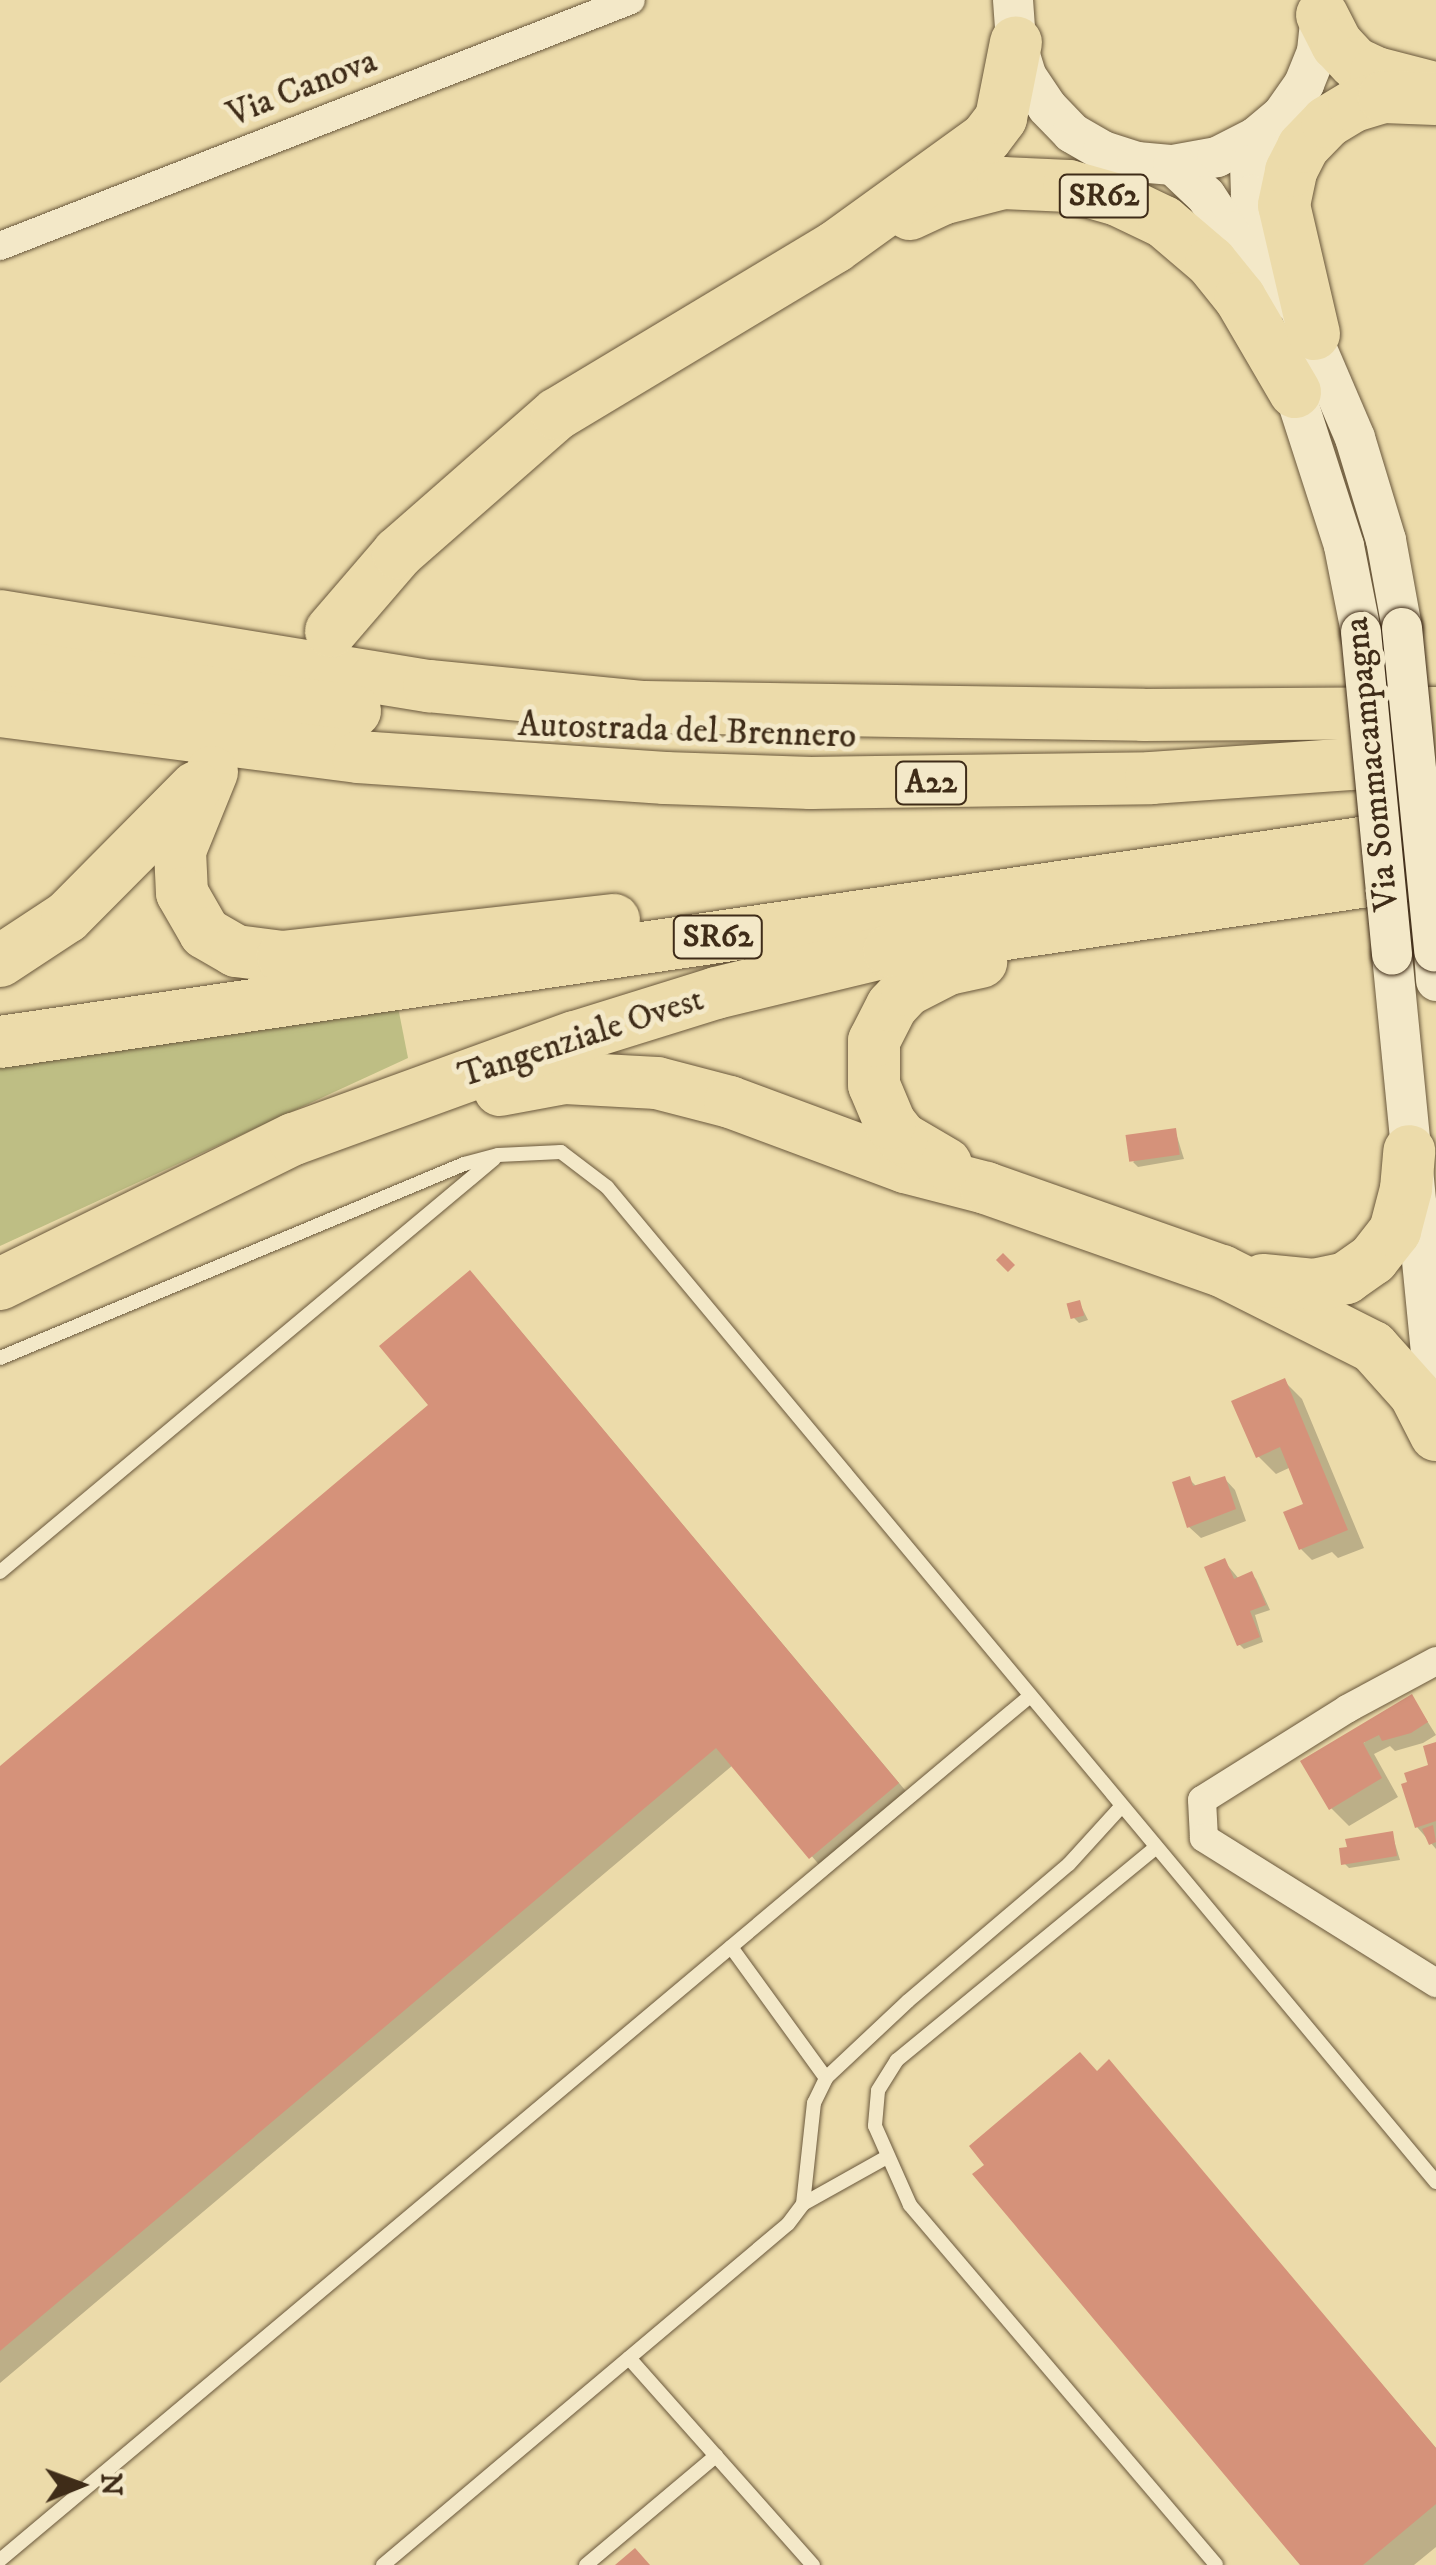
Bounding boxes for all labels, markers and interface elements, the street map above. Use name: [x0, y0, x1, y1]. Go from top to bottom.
street label: Via Canova: [221, 40, 383, 136]
road number: SR62: [1056, 169, 1152, 223]
street label: Via Sommacampagna: [1336, 615, 1408, 913]
street label: Autostrada del Brennero: [517, 704, 857, 758]
road number: A22: [894, 756, 968, 810]
road number: SR62: [670, 910, 766, 964]
street label: Tangenziale Ovest: [453, 979, 709, 1097]
north arrow: [30, 2435, 130, 2535]
text: N: [93, 2473, 128, 2496]

